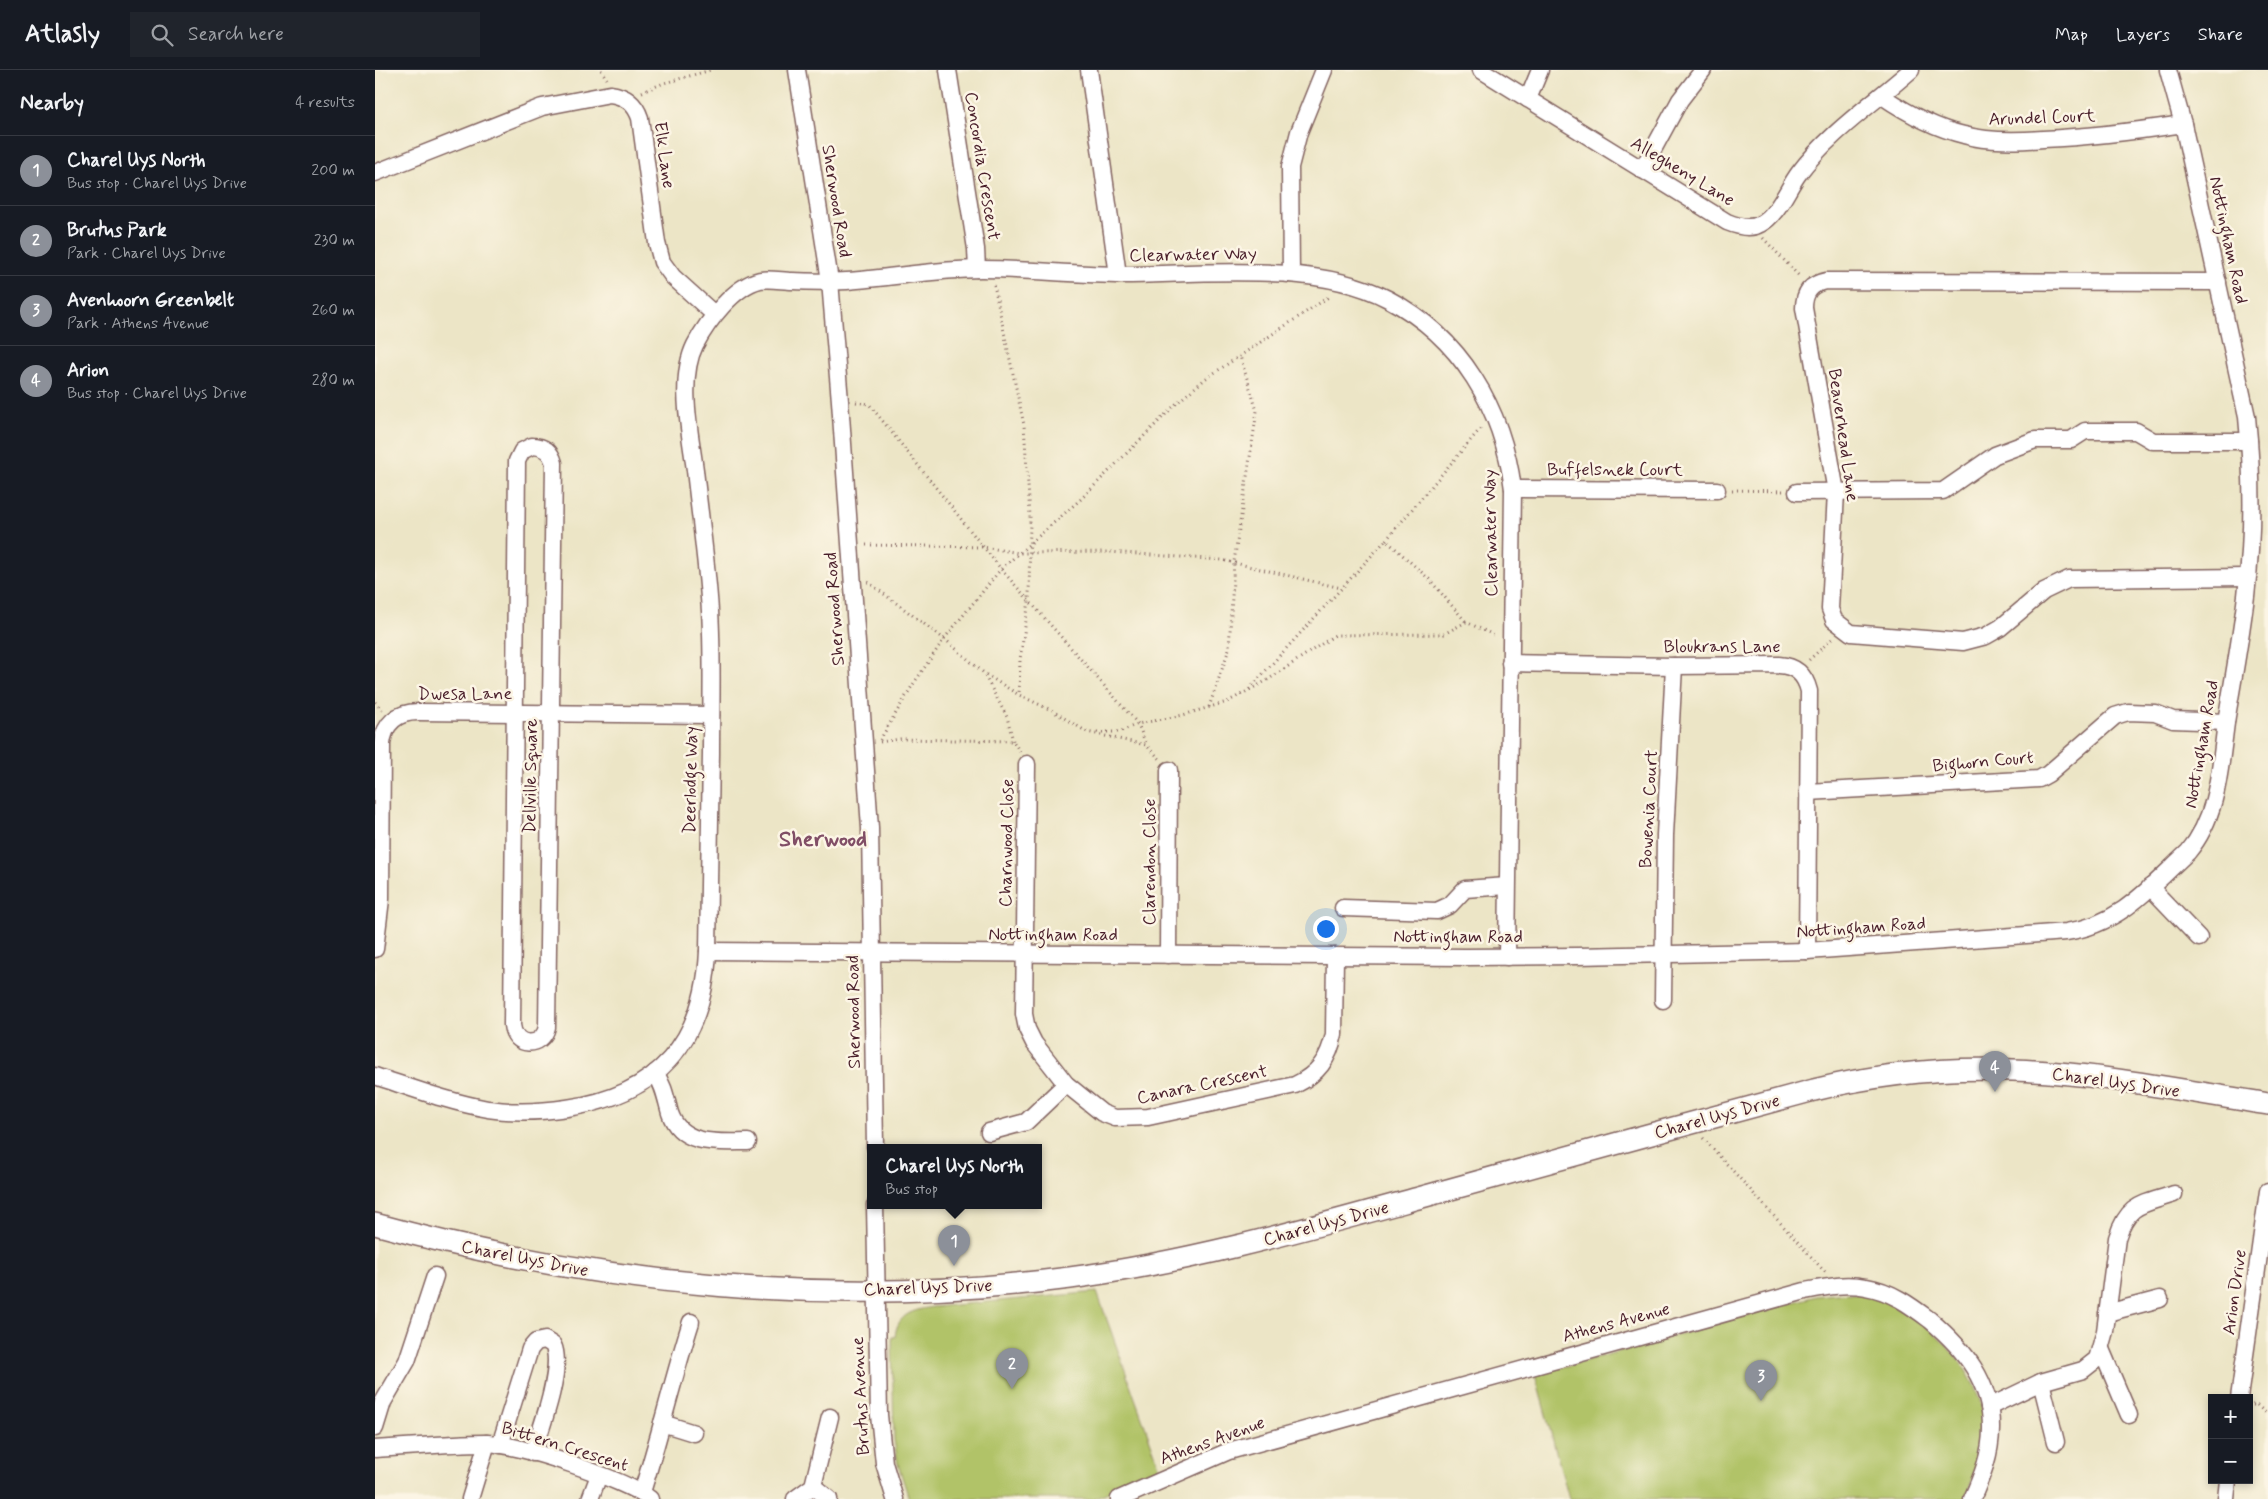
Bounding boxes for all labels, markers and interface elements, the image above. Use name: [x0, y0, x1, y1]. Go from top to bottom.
search box: [130, 12, 480, 57]
text: Atlasly: [25, 19, 100, 50]
icon: search: [148, 21, 176, 49]
text: Search here: [188, 22, 284, 47]
text: Map: [2055, 23, 2088, 47]
text: Layers: [2116, 23, 2170, 47]
text: Share: [2198, 23, 2243, 47]
text: Nearby: [20, 89, 84, 117]
street label: Concordia Crescent: [958, 90, 1006, 242]
text: 4 results: [295, 92, 355, 113]
street label: Arundel Court: [1988, 104, 2096, 132]
street label: Elk Lane: [647, 120, 681, 190]
street label: Allegheny Lane: [1625, 131, 1739, 213]
street label: Sherwood Road: [815, 143, 857, 259]
text: Charel Uys North: [67, 148, 205, 173]
text: 1: [32, 160, 40, 181]
text: 200 m: [311, 160, 355, 181]
text: Bus stop · Charel Uys Drive: [67, 173, 247, 194]
street label: Nottingham Road: [2201, 174, 2253, 307]
text: Brutus Park: [67, 218, 167, 243]
text: 2: [32, 230, 40, 251]
text: 230 m: [314, 230, 355, 251]
street label: Clearwater Way: [1129, 242, 1257, 268]
text: Park · Charel Uys Drive: [67, 243, 226, 264]
text: Avenhoorn Greenbelt: [67, 288, 234, 313]
text: 3: [32, 300, 40, 321]
text: 260 m: [312, 300, 355, 321]
text: Park · Athens Avenue: [67, 313, 209, 334]
text: Arion: [67, 358, 109, 383]
street label: Beaverhead Lane: [1822, 367, 1864, 503]
text: 4: [31, 370, 41, 391]
text: 280 m: [312, 370, 355, 391]
text: Bus stop · Charel Uys Drive: [67, 383, 247, 404]
street label: Buffelsnek Court: [1547, 458, 1683, 482]
street label: Clearwater Way: [1478, 469, 1504, 597]
street label: Sherwood Road: [819, 551, 851, 667]
street label: Bloukrans Lane: [1663, 635, 1781, 659]
street label: Nottingham Road: [2179, 678, 2227, 810]
street label: Dwesa Lane: [418, 682, 512, 706]
street label: Dellville Square: [518, 718, 544, 834]
street label: Deerlodge Way: [678, 726, 706, 834]
street label: Bighorn Court: [1932, 746, 2035, 780]
street label: Bowenia Court: [1634, 749, 1664, 869]
street label: Charnwood Close: [994, 779, 1020, 907]
street label: Clarendon Close: [1138, 798, 1162, 926]
district label: Sherwood: [779, 826, 867, 854]
street label: Nottingham Road: [1796, 912, 1927, 946]
your location: [1313, 916, 1339, 942]
street label: Nottingham Road: [988, 923, 1118, 949]
street label: Nottingham Road: [1393, 925, 1523, 951]
street label: Sherwood Road: [841, 955, 867, 1069]
pin: 4: [1979, 1051, 2011, 1092]
street label: Canara Crescent: [1135, 1059, 1270, 1111]
street label: Charel Uys Drive: [2050, 1062, 2181, 1104]
street label: Charel Uys Drive: [1652, 1089, 1783, 1145]
popup: [867, 1144, 1042, 1209]
text: Charel Uys North: [885, 1154, 1024, 1179]
text: Bus stop: [885, 1179, 938, 1200]
street label: Charel Uys Drive: [1261, 1196, 1392, 1252]
pin: 1: [938, 1225, 970, 1266]
street label: Charel Uys Drive: [459, 1235, 590, 1283]
street label: Arion Drive: [2217, 1248, 2253, 1336]
street label: Charel Uys Drive: [863, 1274, 993, 1302]
street label: Athens Avenue: [1560, 1297, 1673, 1349]
street label: Brutus Avenue: [846, 1336, 876, 1456]
pin: 2: [996, 1348, 1028, 1389]
pin: 3: [1745, 1360, 1777, 1401]
map controls: [2208, 1394, 2253, 1484]
button: +: [2208, 1394, 2253, 1439]
street label: Athens Avenue: [1156, 1411, 1268, 1471]
street label: Bittern Crescent: [498, 1416, 631, 1478]
button: −: [2208, 1439, 2253, 1484]

